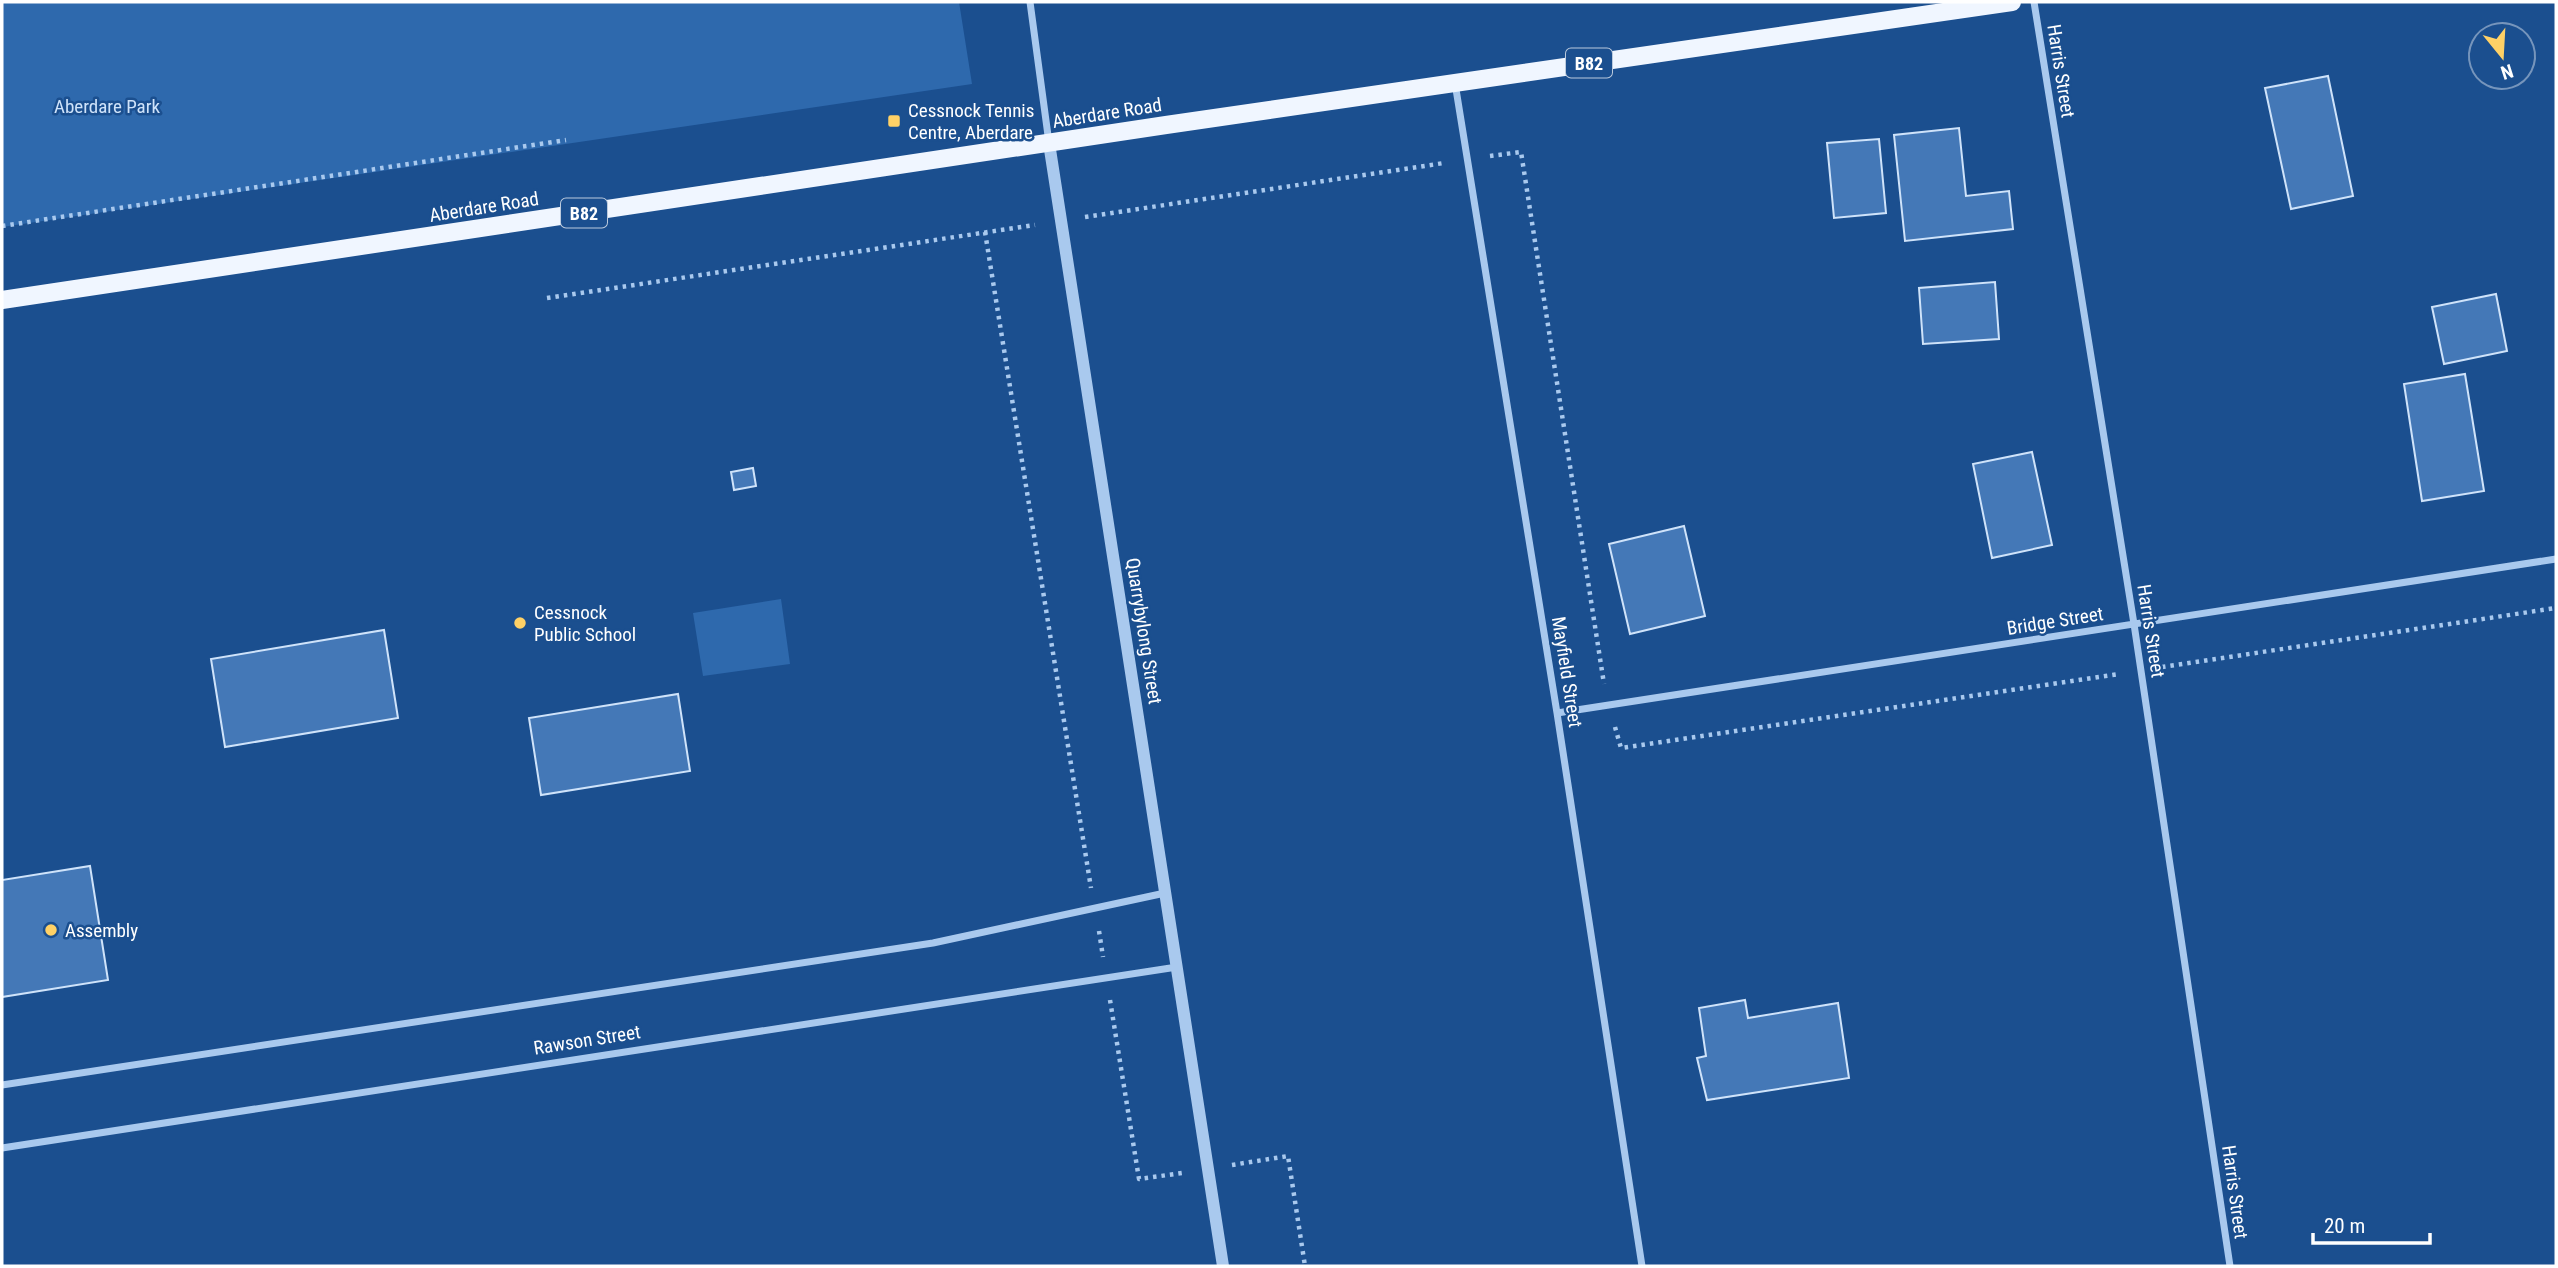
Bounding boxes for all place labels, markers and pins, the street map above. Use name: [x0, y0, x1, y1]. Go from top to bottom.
place label: Cessnock Tennis Centre, Aberdare: [908, 99, 1034, 144]
marker: Cessnock Tennis Centre, Aberdare: [886, 113, 902, 129]
place label: Cessnock Public School: [534, 601, 636, 646]
marker: Cessnock Public School: [512, 615, 528, 631]
place label: Assembly: [65, 919, 138, 942]
marker: Assembly: [43, 922, 59, 938]

